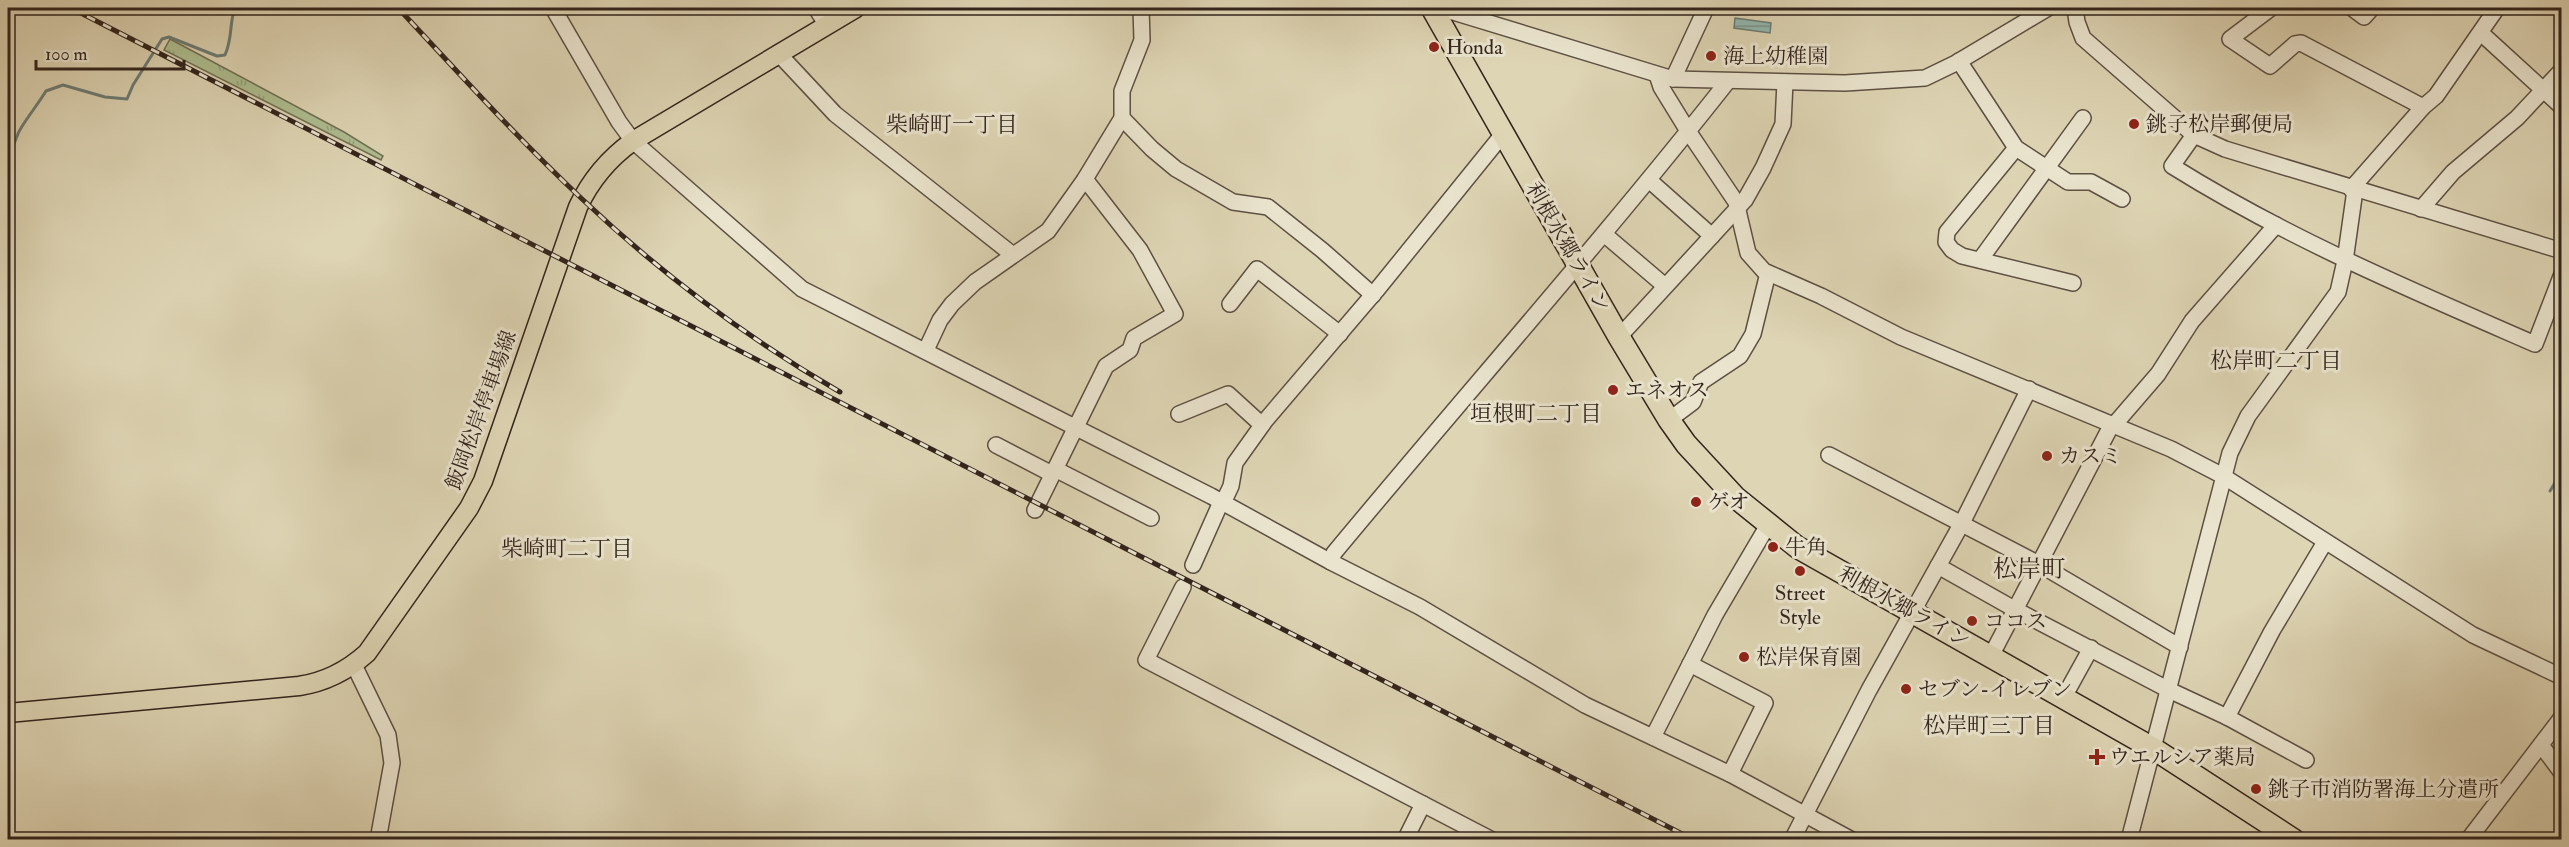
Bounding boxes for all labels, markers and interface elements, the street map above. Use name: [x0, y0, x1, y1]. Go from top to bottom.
scale bar: [36, 33, 184, 71]
place label: Honda: [1446, 34, 1503, 61]
marker: Honda: [1427, 40, 1441, 54]
text: 100 m: [45, 43, 88, 66]
place label: 海上幼稚園: [1723, 43, 1828, 70]
marker: 海上幼稚園: [1704, 49, 1718, 63]
district label: 柴崎町一丁目: [886, 111, 1018, 139]
place label: 銚子松岸郵便局: [2146, 111, 2293, 138]
marker: 銚子松岸郵便局: [2127, 117, 2141, 131]
street label: 利根水郷ライン: [1519, 177, 1616, 317]
street label: 飯岡松岸停車場線: [440, 327, 523, 494]
district label: 松岸町二丁目: [2210, 347, 2342, 375]
place label: エネオス: [1625, 377, 1709, 404]
marker: エネオス: [1606, 383, 1620, 397]
district label: 垣根町二丁目: [1470, 400, 1602, 428]
place label: カスミ: [2059, 443, 2122, 470]
marker: カスミ: [2040, 449, 2054, 463]
place label: ゲオ: [1708, 489, 1750, 516]
marker: ゲオ: [1689, 495, 1703, 509]
place label: 牛角: [1785, 534, 1827, 561]
district label: 柴崎町二丁目: [501, 535, 633, 563]
marker: 牛角: [1766, 540, 1780, 554]
district label: 松岸町: [1993, 554, 2065, 585]
street label: 利根水郷ライン: [1833, 560, 1974, 655]
marker: Street Style: [1793, 564, 1807, 578]
place label: Street Style: [1775, 580, 1825, 631]
place label: ココス: [1984, 608, 2047, 635]
marker: ココス: [1965, 614, 1979, 628]
place label: 松岸保育園: [1756, 644, 1861, 671]
marker: 松岸保育園: [1737, 650, 1751, 664]
place label: セブン-イレブン: [1918, 676, 2072, 703]
marker: セブン-イレブン: [1899, 682, 1913, 696]
district label: 松岸町三丁目: [1923, 712, 2055, 740]
place label: ウエルシア薬局: [2109, 744, 2255, 771]
marker: ウエルシア薬局: [2090, 750, 2104, 764]
place label: 銚子市消防署海上分遣所: [2268, 776, 2499, 803]
marker: 銚子市消防署海上分遣所: [2249, 782, 2263, 796]

